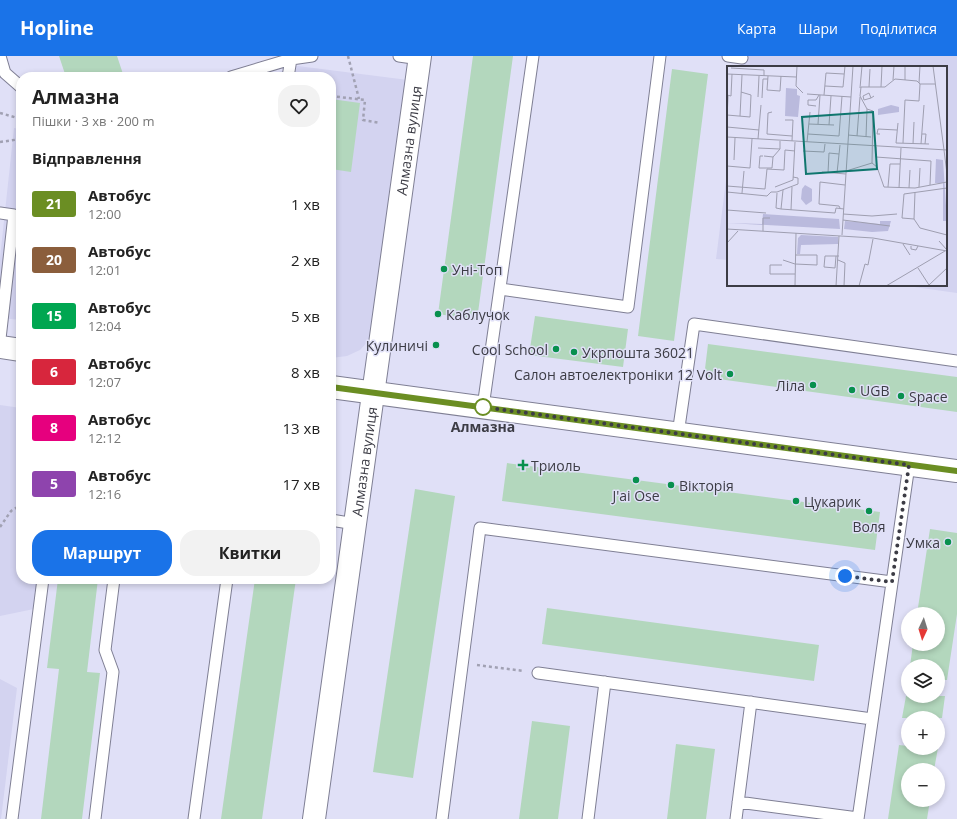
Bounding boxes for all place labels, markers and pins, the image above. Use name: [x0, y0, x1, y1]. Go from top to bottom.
place label: Уні-Топ: [452, 260, 502, 279]
marker: Уні-Топ: [439, 264, 449, 274]
place label: Каблучок: [446, 305, 511, 324]
marker: Каблучок: [433, 309, 443, 319]
place label: Кулиничі: [366, 336, 428, 355]
marker: Кулиничі: [431, 340, 441, 350]
place label: Cool School: [472, 340, 548, 359]
place label: Укрпошта 36021: [582, 343, 694, 362]
marker: Cool School: [551, 344, 561, 354]
marker: Укрпошта 36021: [569, 347, 579, 357]
place label: Салон автоелектроніки 12 Volt: [514, 365, 722, 384]
marker: Салон автоелектроніки 12 Volt: [725, 369, 735, 379]
place label: Ліла: [776, 376, 805, 395]
marker: Ліла: [808, 380, 818, 390]
place label: UGB: [860, 381, 889, 400]
marker: UGB: [847, 385, 857, 395]
place label: Space: [909, 387, 948, 406]
marker: Space: [896, 391, 906, 401]
marker: Алмазна: [474, 398, 492, 416]
place label: Алмазна: [451, 417, 515, 436]
place label: Триоль: [531, 456, 581, 475]
marker: Триоль: [518, 460, 528, 470]
marker: J'ai Ose: [631, 475, 641, 485]
place label: Вікторія: [679, 476, 734, 495]
marker: Вікторія: [666, 480, 676, 490]
place label: J'ai Ose: [610, 486, 660, 505]
place label: Цукарик: [804, 492, 862, 511]
marker: Цукарик: [791, 496, 801, 506]
marker: Воля: [864, 506, 874, 516]
place label: Воля: [852, 517, 886, 536]
place label: Умка: [906, 533, 940, 552]
marker: Умка: [943, 537, 953, 547]

